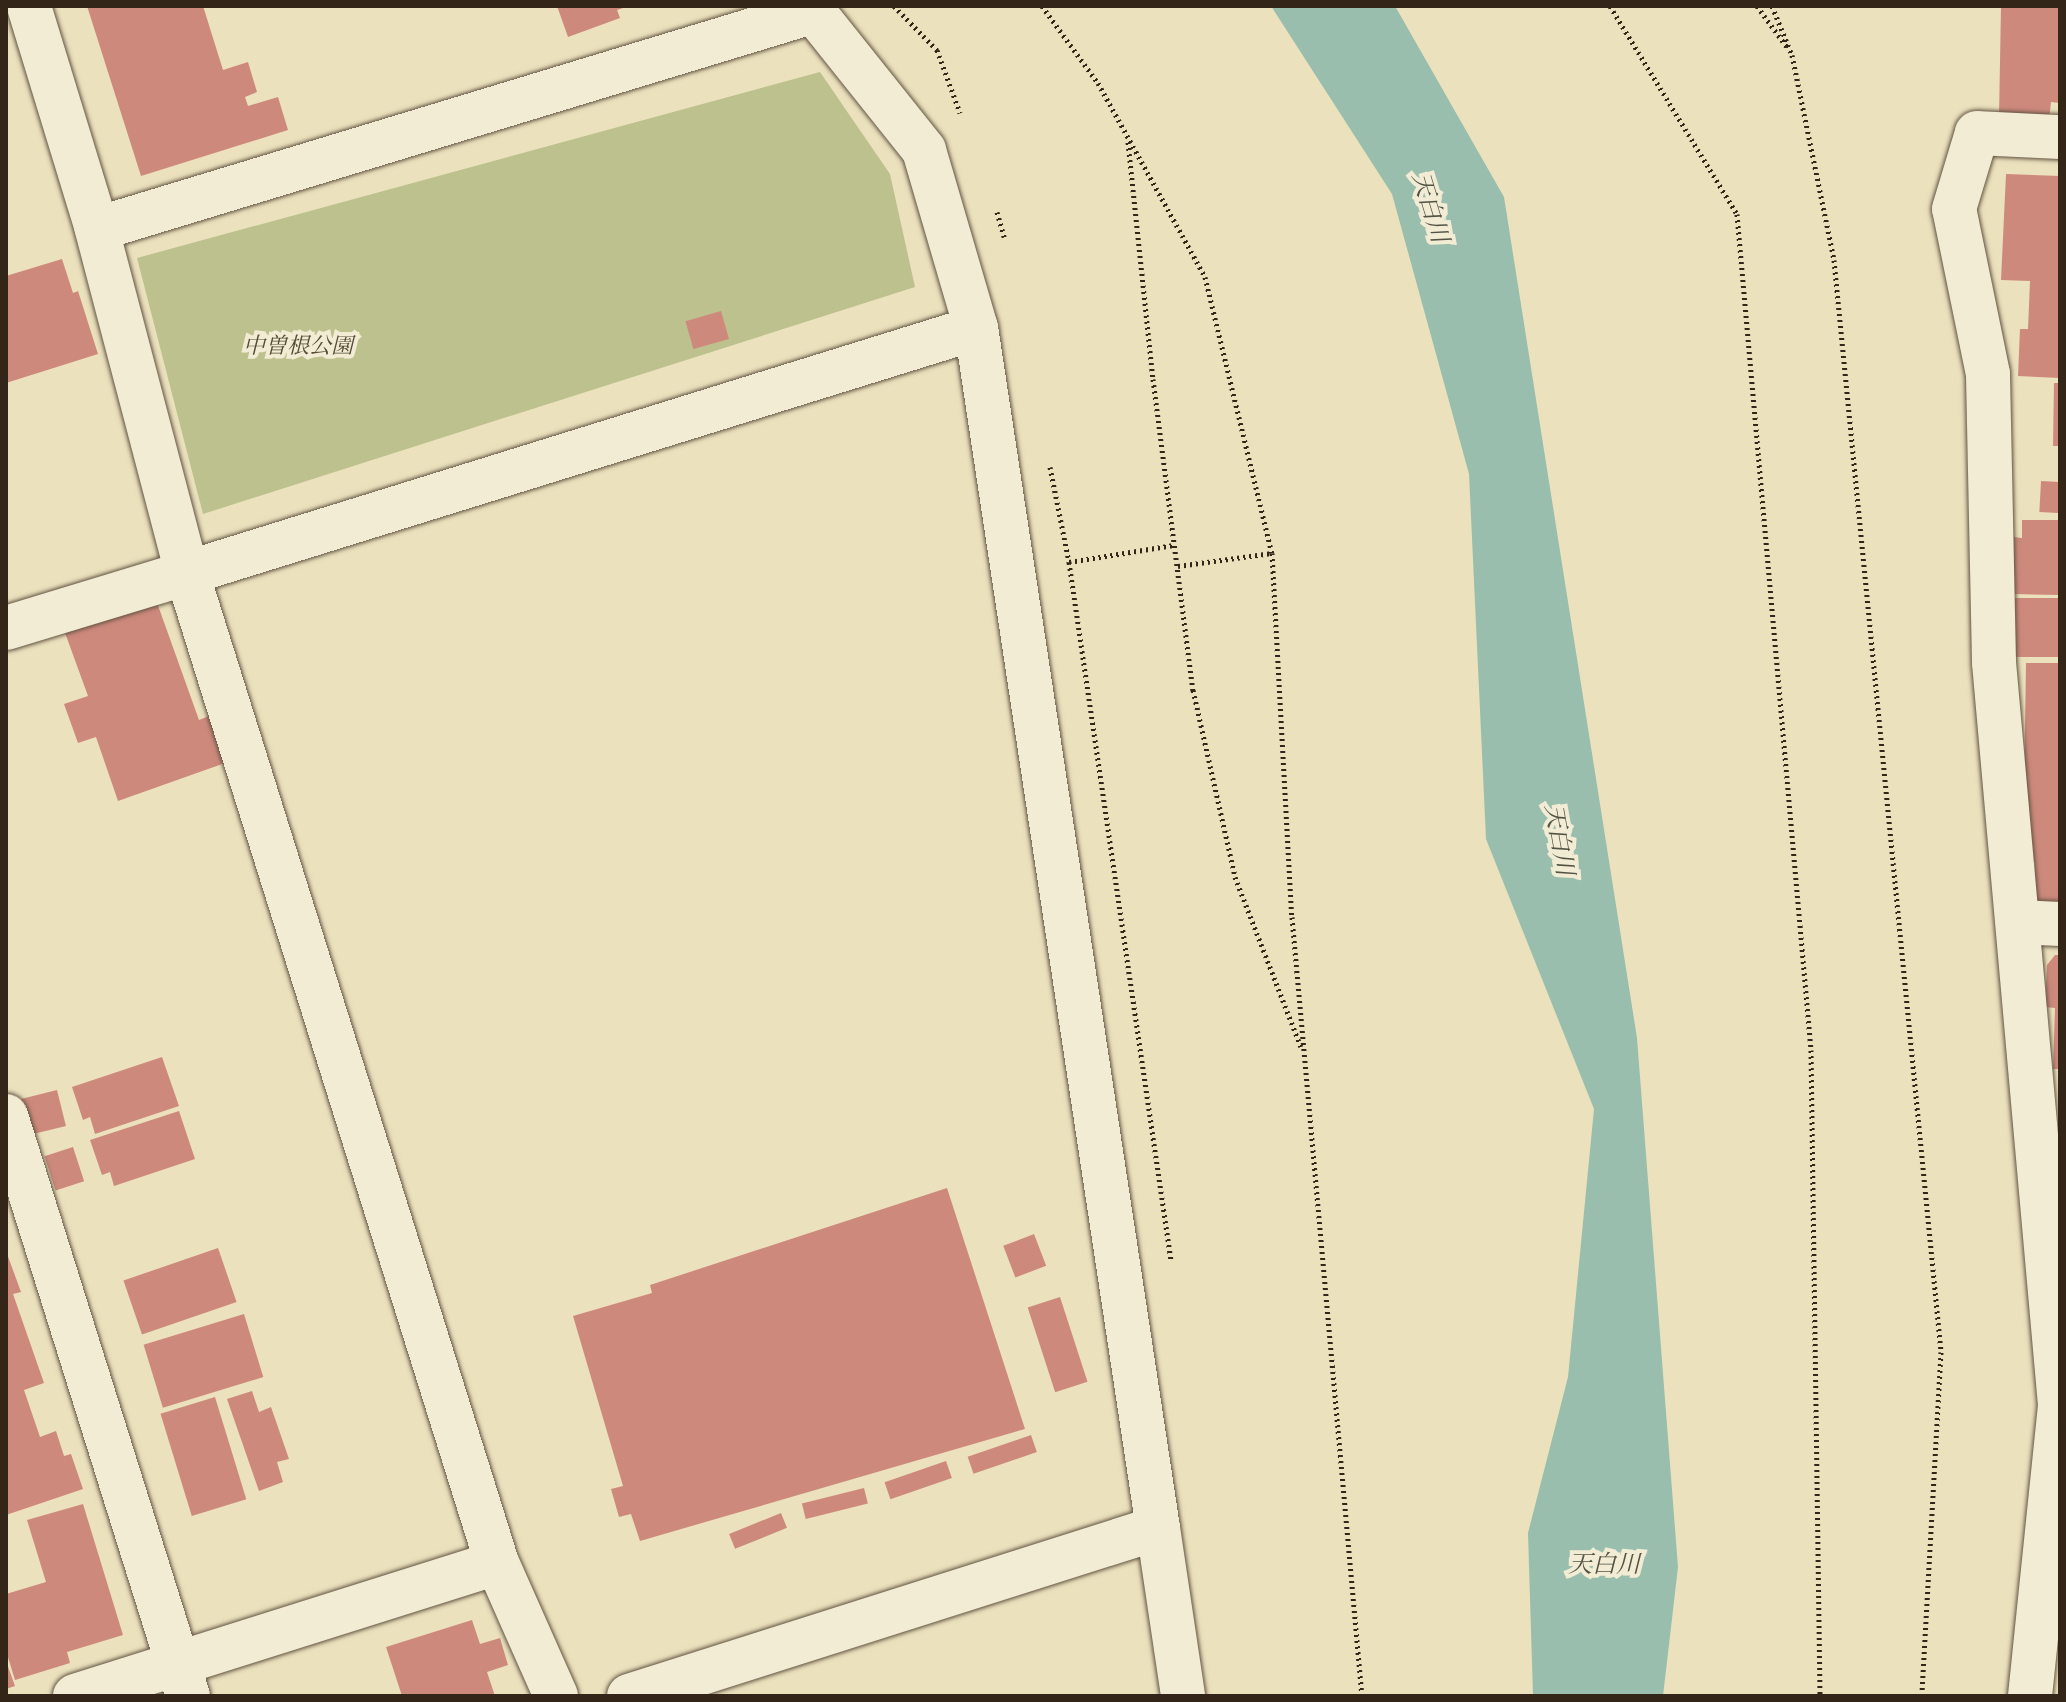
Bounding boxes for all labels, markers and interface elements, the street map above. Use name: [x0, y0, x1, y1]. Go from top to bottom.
water label: 天白川: [1404, 169, 1452, 247]
park label: 中曽根公園: [243, 335, 353, 361]
water label: 天白川: [1537, 802, 1577, 878]
water label: 天白川: [1568, 1553, 1640, 1581]

